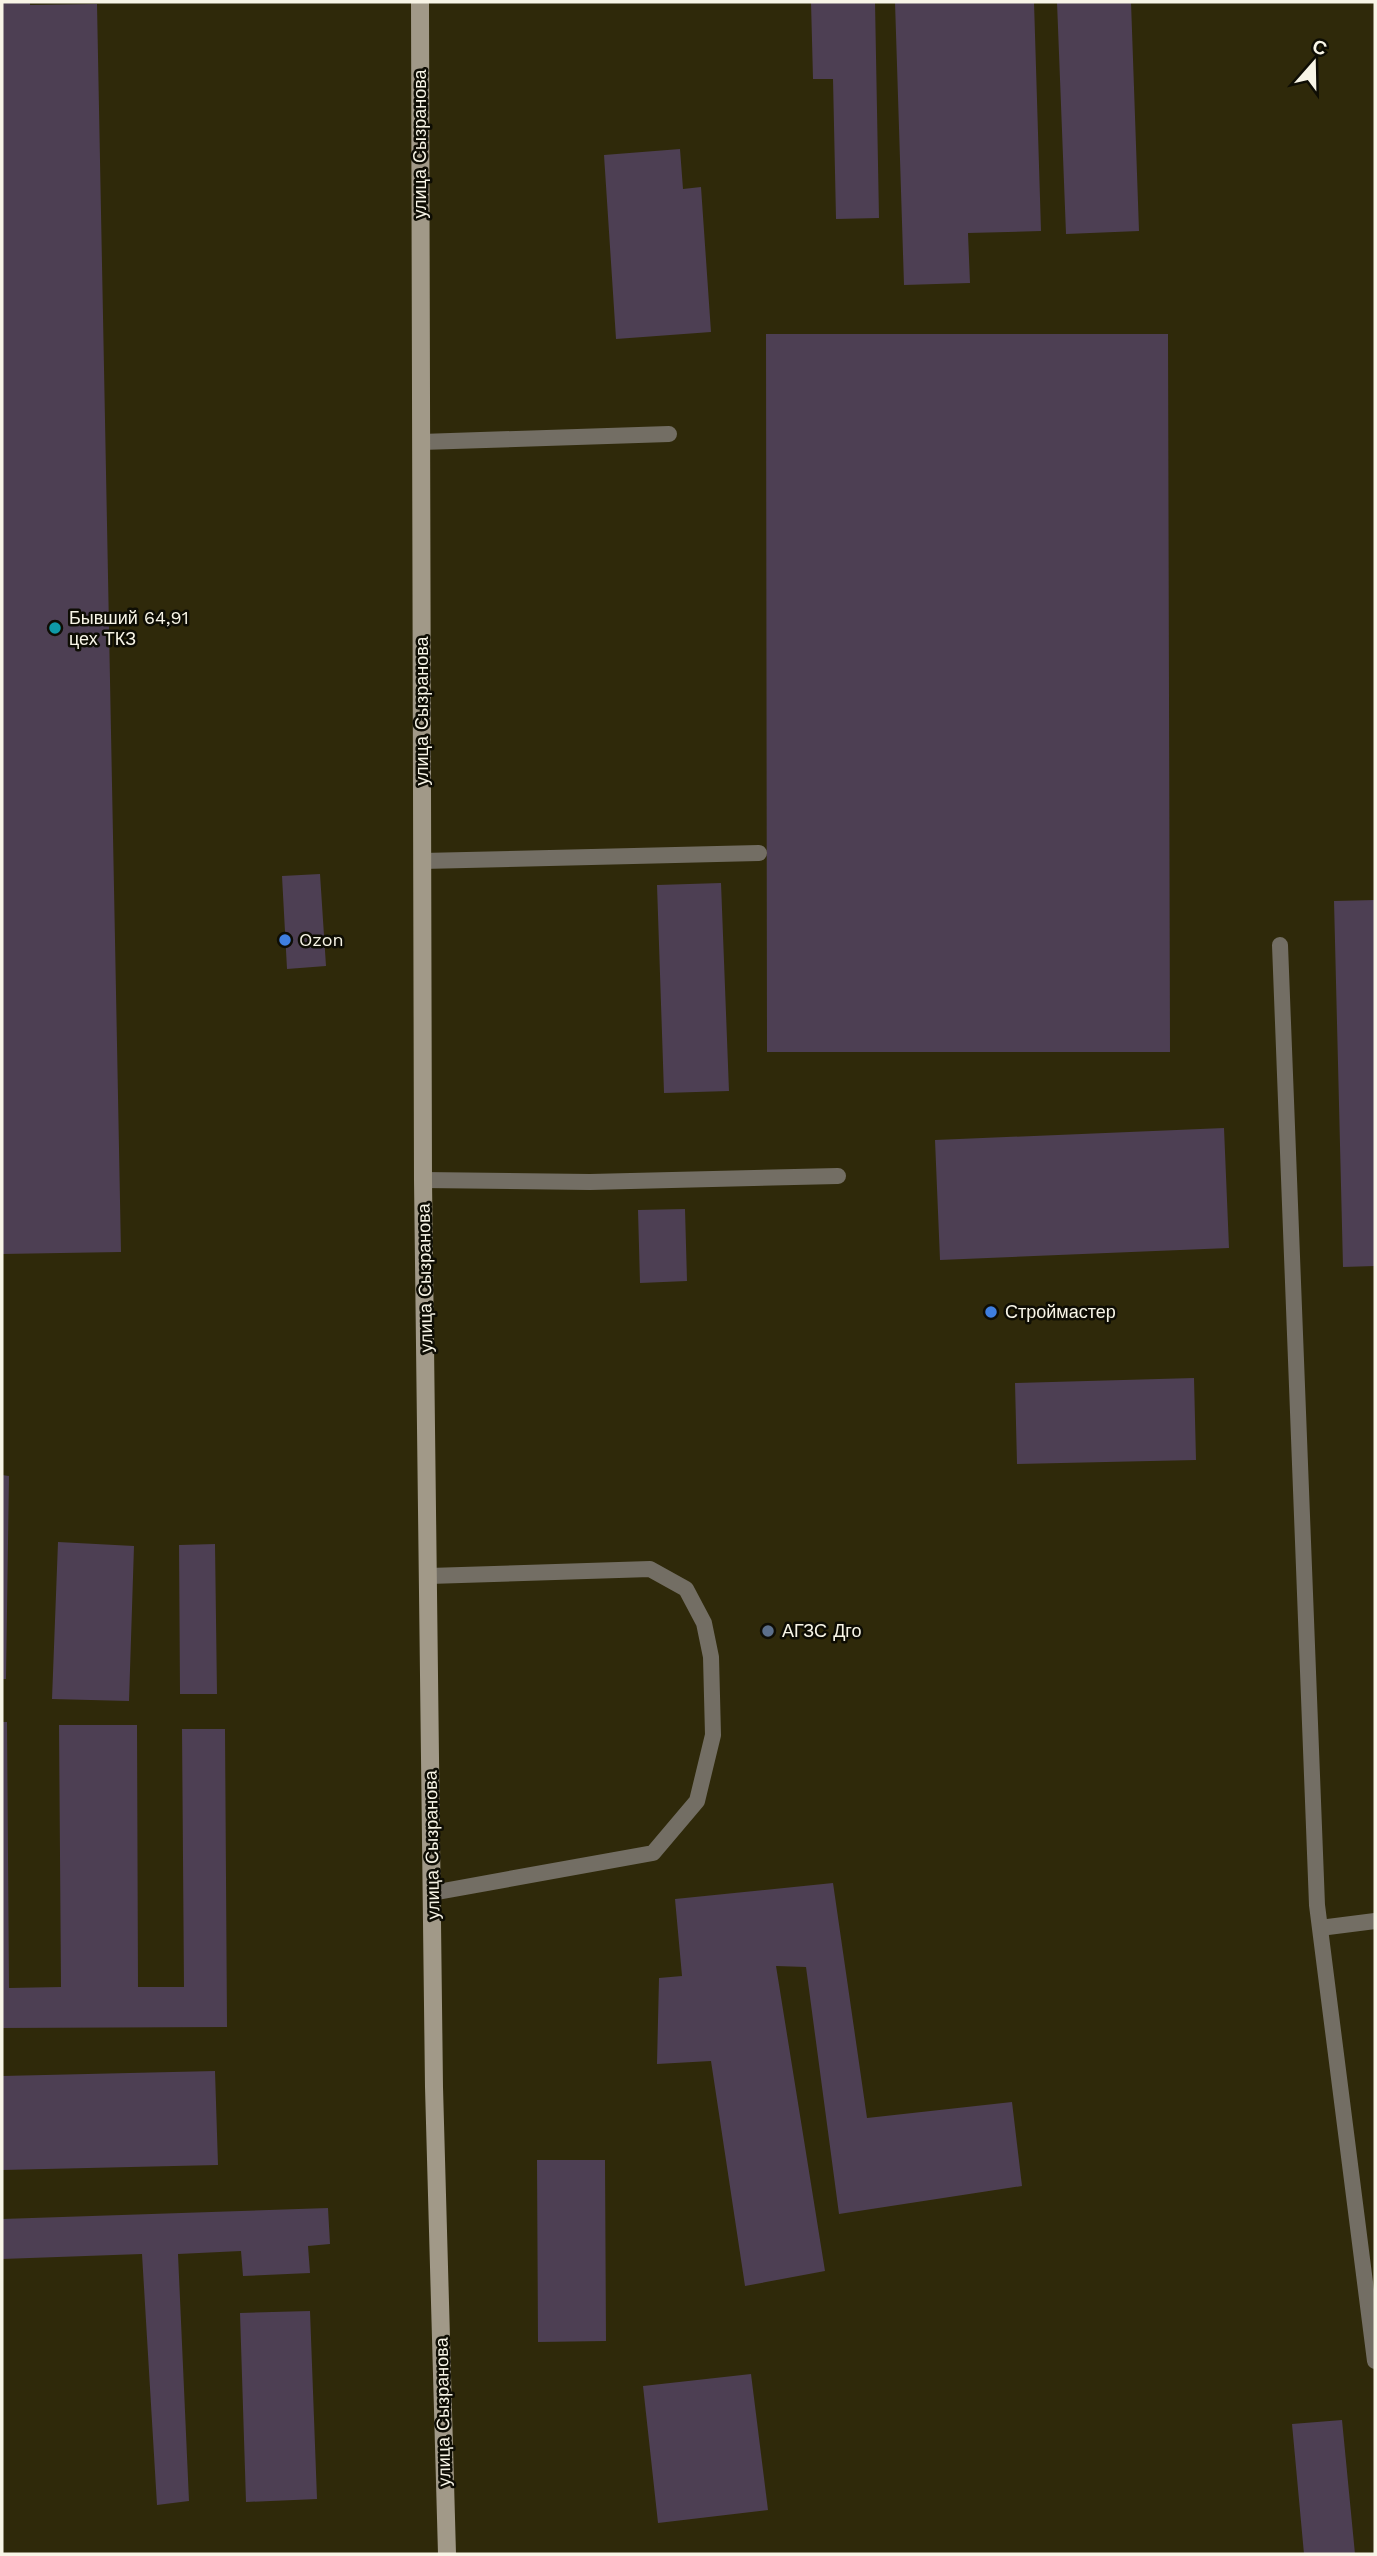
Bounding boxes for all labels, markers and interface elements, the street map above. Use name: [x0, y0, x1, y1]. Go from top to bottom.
north arrow: [1279, 28, 1349, 98]
text: С: [1309, 34, 1330, 61]
street label: улица Сызранова: [409, 68, 430, 219]
place label: Бывший 64,91 цех ТКЗ: [69, 607, 189, 649]
marker: Бывший 64,91 цех ТКЗ: [47, 620, 63, 636]
street label: улица Сызранова: [411, 635, 432, 786]
place label: Ozon: [299, 929, 344, 950]
marker: Ozon: [277, 932, 293, 948]
street label: улица Сызранова: [413, 1202, 436, 1353]
place label: Строймастер: [1005, 1301, 1116, 1322]
marker: Строймастер: [983, 1304, 999, 1320]
place label: АГЗС Дго: [782, 1620, 862, 1641]
marker: АГЗС Дго: [760, 1623, 776, 1639]
street label: улица Сызранова: [420, 1769, 443, 1920]
street label: улица Сызранова: [431, 2336, 454, 2487]

